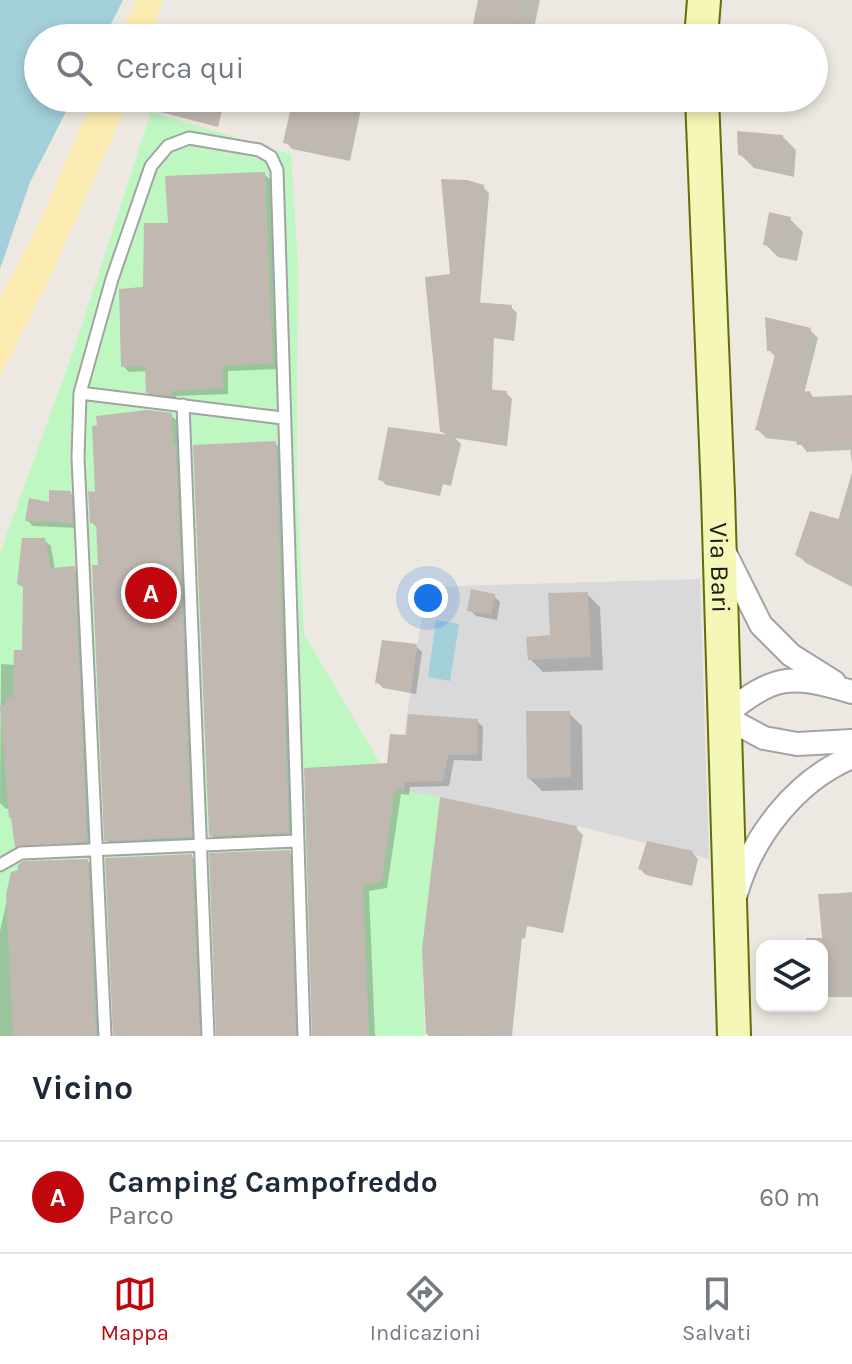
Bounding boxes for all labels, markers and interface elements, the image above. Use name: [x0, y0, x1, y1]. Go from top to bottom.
search box: [24, 24, 828, 112]
icon: search: [52, 46, 96, 90]
text: Cerca qui: [116, 50, 244, 86]
street label: Via Bari: [703, 522, 737, 613]
pin: A: [125, 563, 177, 623]
your location: [408, 578, 448, 618]
map controls: [756, 940, 828, 1012]
button: layers: [756, 940, 828, 1012]
text: Vicino: [32, 1068, 133, 1108]
text: Camping Campofreddo: [108, 1164, 438, 1200]
text: A: [50, 1182, 66, 1213]
text: 60 m: [759, 1182, 820, 1213]
text: Parco: [108, 1200, 174, 1231]
tab: Mappa: [100, 1272, 169, 1346]
tab: Indicazioni: [370, 1272, 481, 1346]
tab: Salvati: [682, 1272, 752, 1346]

